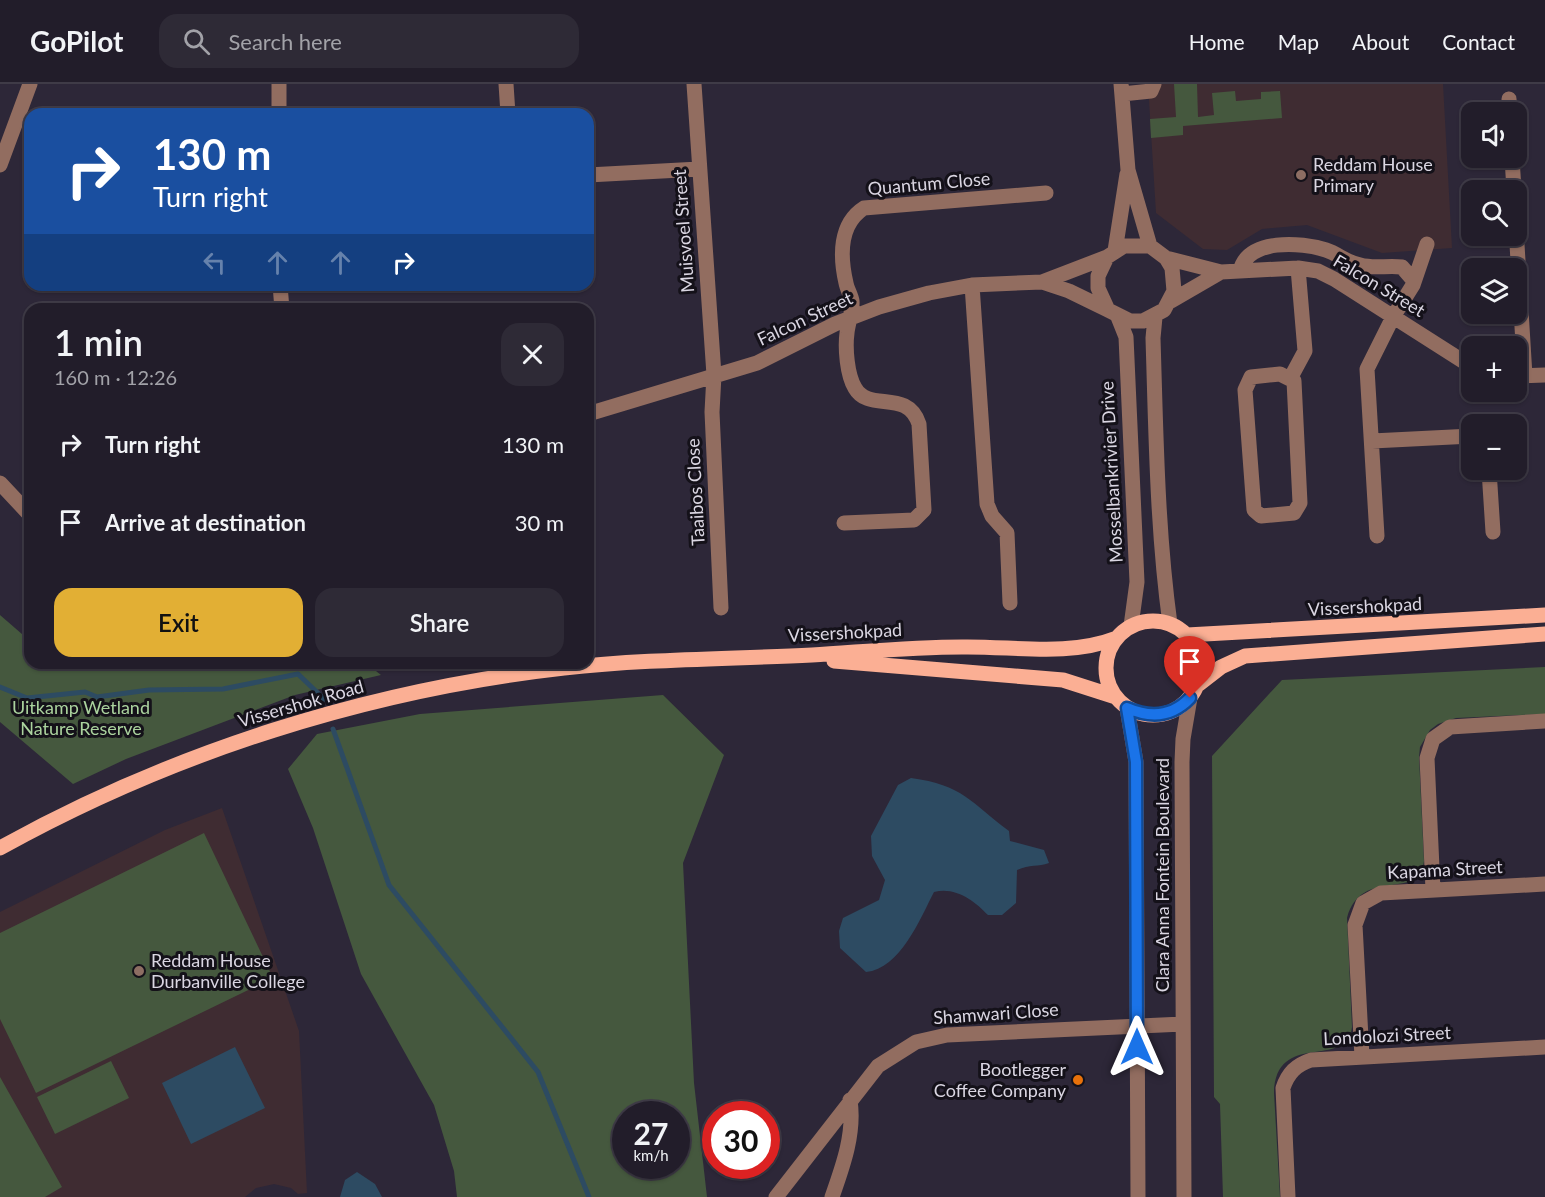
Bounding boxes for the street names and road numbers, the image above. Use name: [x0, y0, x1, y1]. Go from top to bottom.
street label: Quantum Close: [867, 167, 991, 199]
street label: Muisvoel Street: [668, 168, 698, 293]
street label: Falcon Street: [1330, 249, 1430, 321]
street label: Falcon Street: [753, 286, 856, 350]
street label: Mosselbankrivier Drive: [1095, 381, 1127, 563]
street label: Taaibos Close: [681, 438, 709, 546]
street label: Vissershokpad: [1307, 592, 1423, 620]
street label: Vissershokpad: [787, 618, 903, 646]
street label: Vissershok Road: [235, 675, 366, 732]
street label: Clara Anna Fontein Boulevard: [1151, 758, 1173, 992]
street label: Kapama Street: [1387, 855, 1504, 883]
street label: Shamwari Close: [933, 998, 1059, 1028]
street label: Londolozi Street: [1323, 1021, 1452, 1049]

